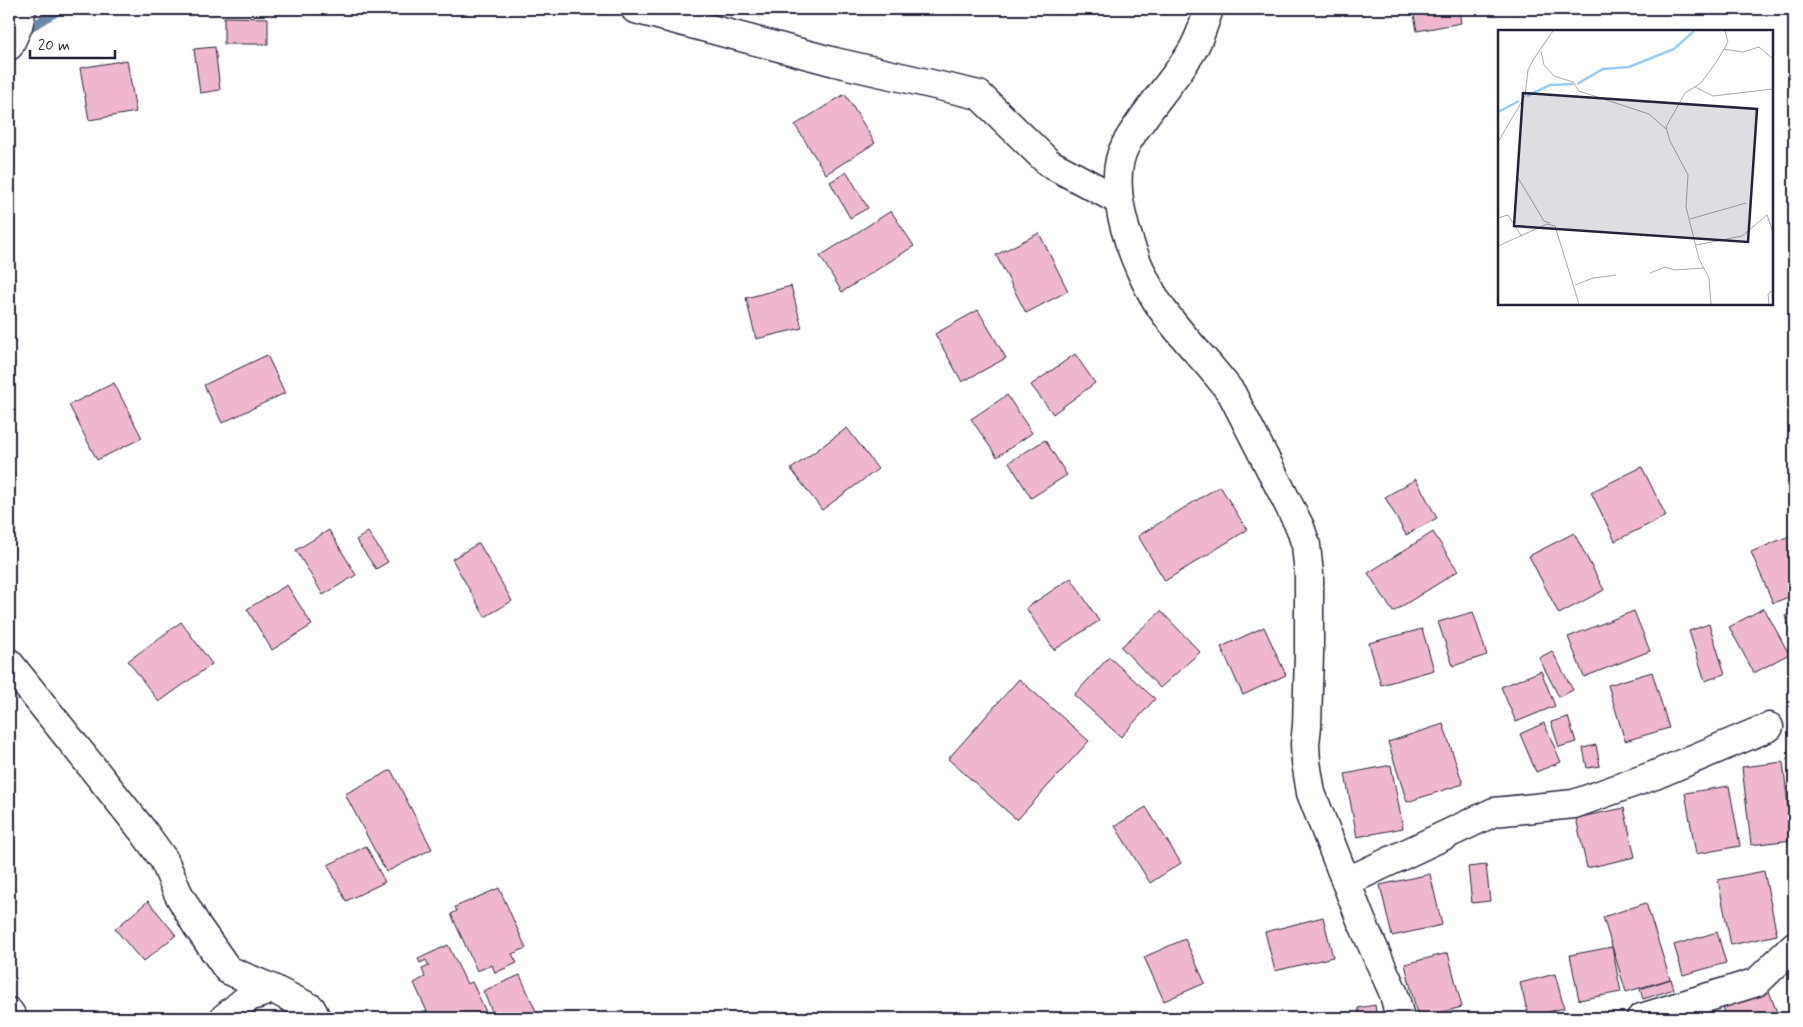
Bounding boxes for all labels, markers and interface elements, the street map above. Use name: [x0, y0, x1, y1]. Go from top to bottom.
scale bar: [30, 28, 115, 60]
inset map: [1498, 30, 1773, 305]
text: 20 m: [38, 36, 70, 56]

